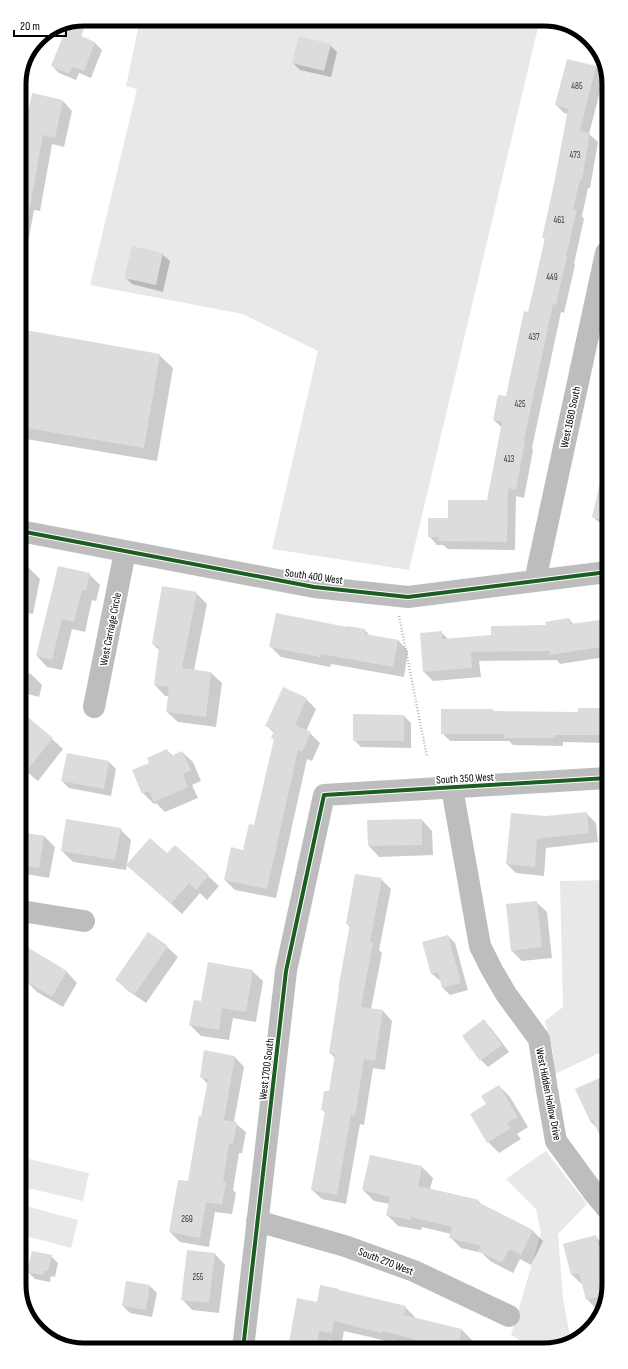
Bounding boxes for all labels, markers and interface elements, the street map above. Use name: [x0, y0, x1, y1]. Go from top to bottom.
scale bar: [14, 12, 66, 38]
text: 20 m: [20, 19, 40, 34]
house number: 485: [571, 81, 583, 92]
house number: 473: [569, 150, 581, 161]
house number: 461: [554, 215, 565, 226]
house number: 449: [546, 272, 558, 283]
house number: 437: [528, 332, 540, 343]
street label: West 1680 South: [558, 385, 583, 449]
house number: 425: [514, 399, 526, 410]
house number: 413: [504, 454, 515, 465]
street label: South 400 West: [284, 566, 344, 587]
street label: West Carriage Circle: [97, 591, 124, 667]
street label: South 350 West: [436, 770, 495, 787]
street label: West 1700 South: [256, 1037, 277, 1101]
street label: West Hidden Hollow Drive: [533, 1047, 564, 1141]
house number: 269: [181, 1214, 193, 1225]
street label: South 270 West: [356, 1245, 416, 1278]
house number: 255: [193, 1272, 204, 1283]

